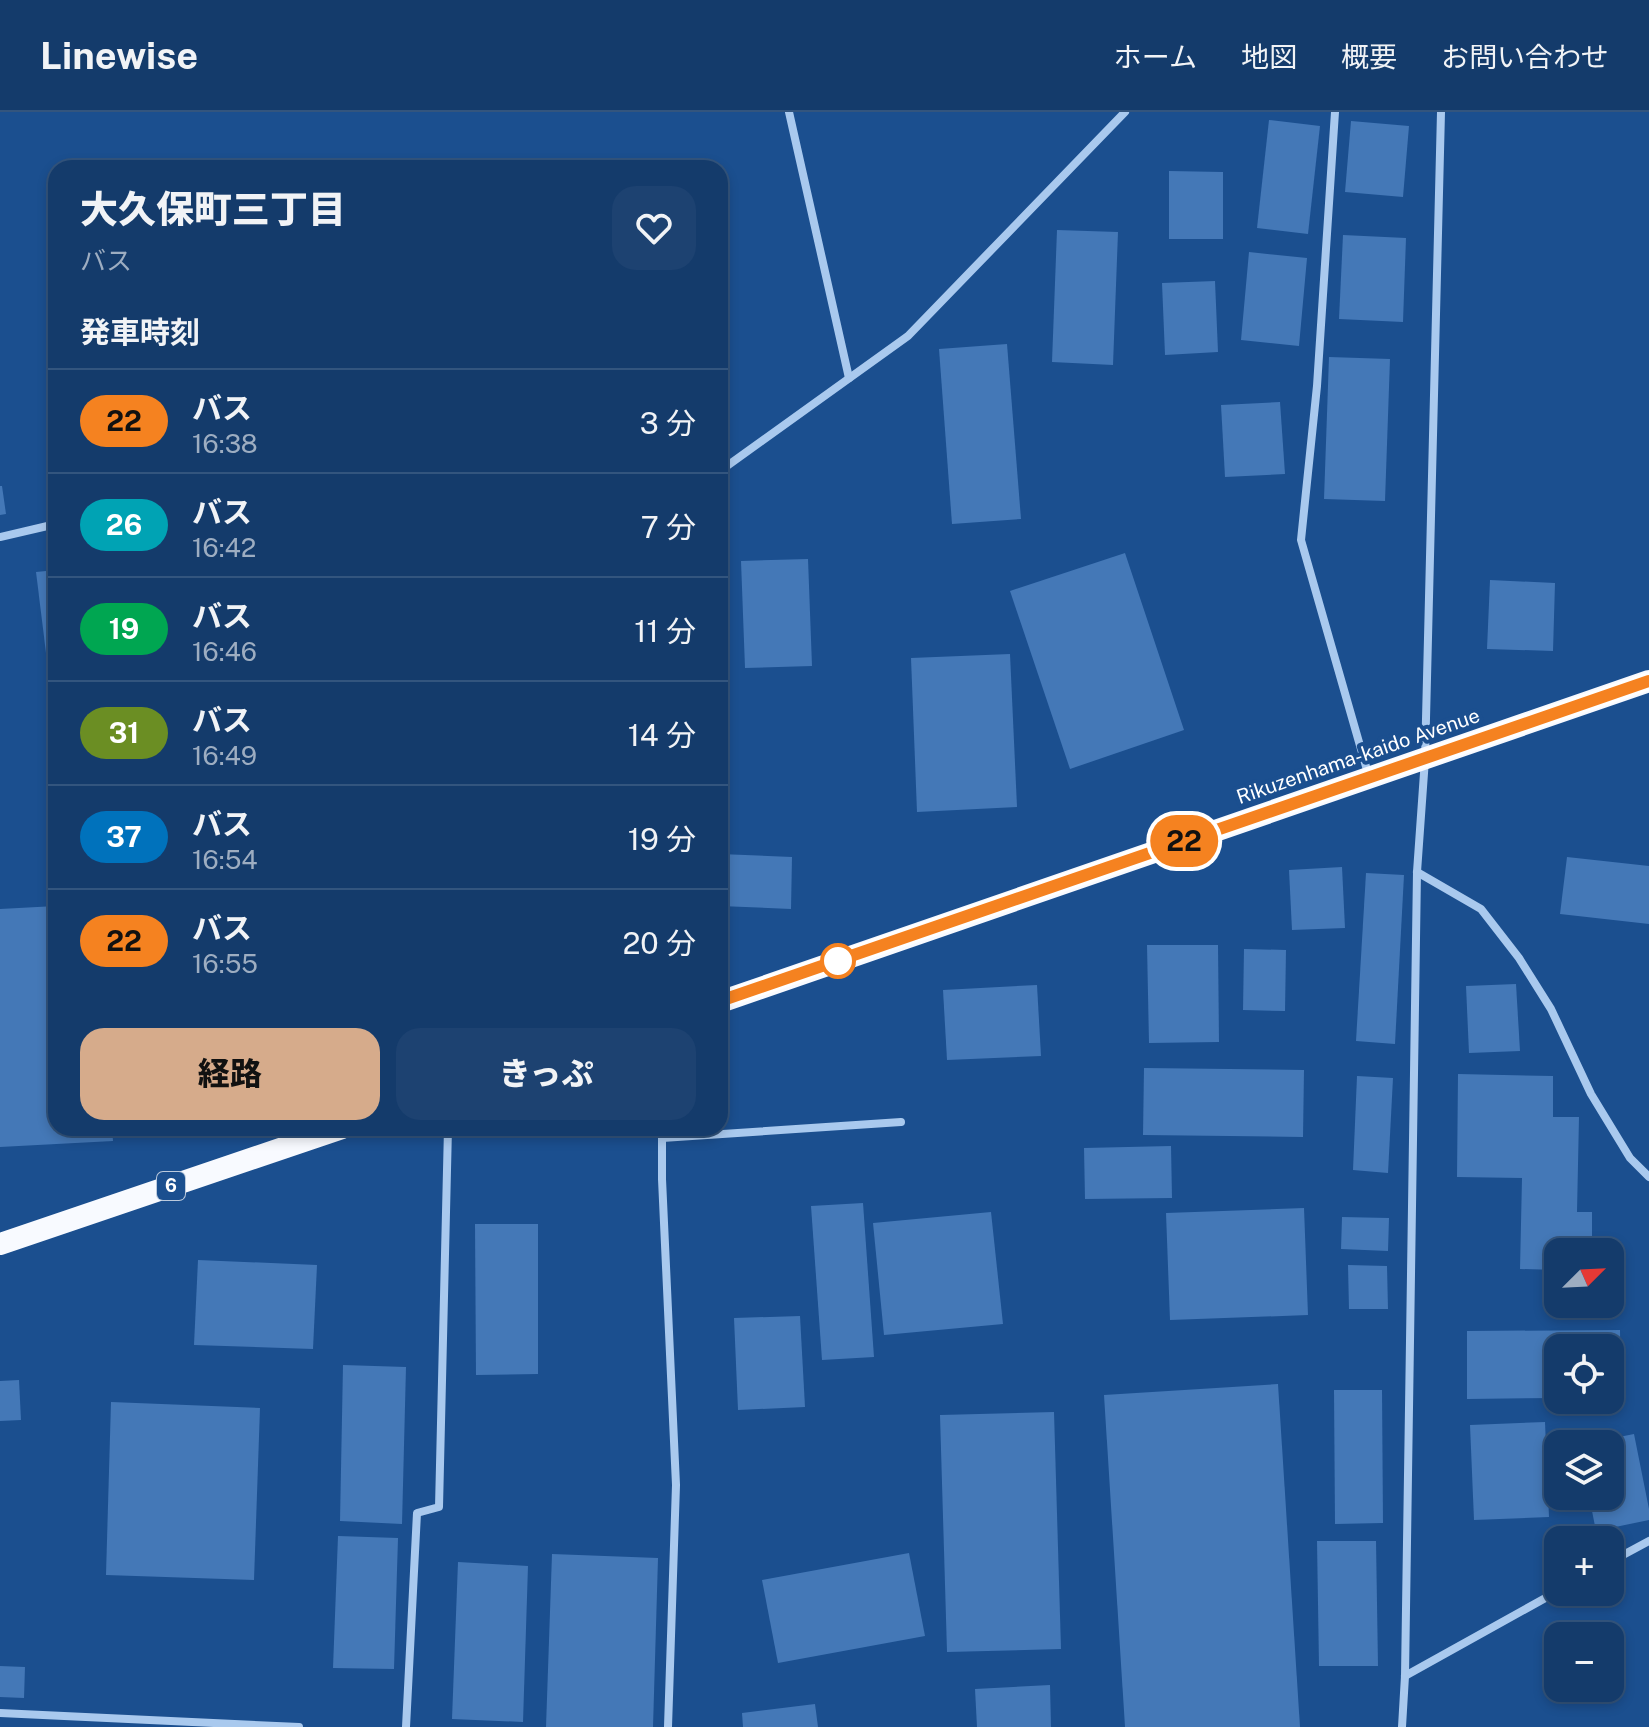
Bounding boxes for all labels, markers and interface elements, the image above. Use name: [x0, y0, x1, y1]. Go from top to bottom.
text: Linewise: [40, 33, 198, 78]
text: ホーム: [1114, 40, 1197, 73]
text: 地図: [1241, 40, 1297, 73]
text: 概要: [1341, 40, 1397, 73]
text: お問い合わせ: [1441, 40, 1609, 73]
button: heart: [612, 186, 696, 270]
text: 大久保町三丁目: [80, 187, 346, 232]
text: バス: [80, 245, 132, 276]
text: 発車時刻: [80, 314, 200, 350]
text: バス: [192, 390, 252, 426]
text: 22: [106, 404, 142, 437]
text: 3 分: [640, 405, 696, 441]
text: 16:38: [192, 428, 258, 459]
text: バス: [192, 494, 252, 530]
text: 26: [106, 508, 142, 541]
text: 7 分: [641, 509, 696, 545]
text: 16:42: [192, 532, 256, 563]
text: バス: [192, 598, 252, 634]
text: 19: [109, 612, 139, 645]
text: 11 分: [634, 613, 696, 649]
text: 16:46: [192, 636, 257, 667]
text: バス: [192, 702, 252, 738]
street label: Rikuzenhama-kaido Avenue: [1233, 703, 1483, 809]
text: 31: [109, 716, 139, 749]
text: 14 分: [628, 717, 696, 753]
text: 16:49: [192, 740, 257, 771]
text: バス: [192, 806, 252, 842]
line badge: 22: [1148, 815, 1220, 867]
text: 37: [106, 820, 142, 853]
text: 19 分: [628, 821, 696, 857]
text: 22: [1166, 824, 1202, 857]
text: 16:54: [192, 844, 258, 875]
text: バス: [192, 910, 252, 946]
text: 22: [106, 924, 142, 957]
text: 20 分: [622, 925, 696, 961]
unlabelled marker: [821, 944, 855, 978]
text: 16:55: [192, 948, 258, 979]
button: 経路: [80, 1028, 380, 1120]
button: きっぷ: [396, 1028, 696, 1120]
road number: 6: [157, 1172, 185, 1200]
north arrow: [1544, 1238, 1624, 1318]
map controls: [1544, 1238, 1624, 1702]
button: locate: [1544, 1334, 1624, 1414]
button: layers: [1544, 1430, 1624, 1510]
button: +: [1544, 1526, 1624, 1606]
button: −: [1544, 1622, 1624, 1702]

